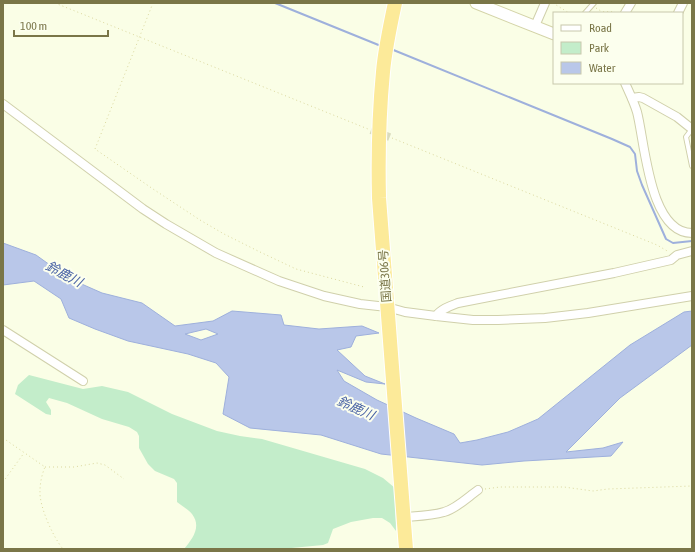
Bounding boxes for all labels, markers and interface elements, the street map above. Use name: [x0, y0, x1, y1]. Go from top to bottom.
scale bar: [14, 12, 108, 38]
legend: [553, 12, 683, 84]
text: 100 m: [20, 19, 47, 33]
text: Road: [589, 21, 612, 35]
text: Park: [589, 41, 610, 55]
text: Water: [589, 61, 616, 75]
street label: 国道306号: [376, 249, 394, 303]
water label: 鈴鹿川: [43, 258, 86, 291]
water label: 鈴鹿川: [335, 393, 379, 424]

